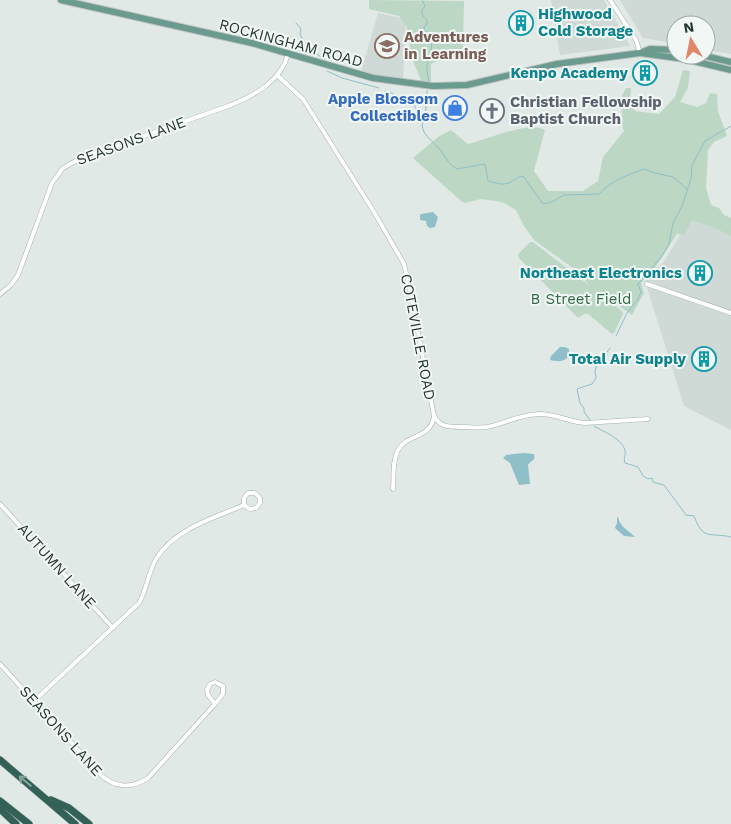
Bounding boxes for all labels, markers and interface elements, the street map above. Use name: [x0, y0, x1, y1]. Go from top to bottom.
place label: Highwood Cold Storage: [538, 5, 634, 40]
building icon: Highwood Cold Storage: [508, 10, 534, 36]
street label: ROCKINGHAM ROAD: [217, 15, 365, 71]
north arrow: [666, 15, 716, 65]
text: N: [682, 18, 695, 36]
place label: Adventures in Learning: [404, 28, 488, 63]
school or university icon: Adventures in Learning: [374, 33, 400, 59]
building icon: Kenpo Academy: [632, 60, 658, 86]
place label: Kenpo Academy: [510, 64, 629, 82]
place label: Apple Blossom Collectibles: [328, 90, 438, 125]
place label: Christian Fellowship Baptist Church: [510, 93, 662, 128]
shop icon: Apple Blossom Collectibles: [442, 95, 468, 121]
church icon: Christian Fellowship Baptist Church: [479, 98, 505, 124]
street label: SEASONS LANE: [74, 113, 188, 169]
building icon: Northeast Electronics: [687, 260, 713, 286]
place label: Northeast Electronics: [520, 264, 682, 282]
street label: COTEVILLE ROAD: [397, 272, 439, 402]
park label: B Street Field: [531, 290, 631, 308]
building icon: Total Air Supply: [691, 346, 717, 372]
place label: Total Air Supply: [569, 350, 687, 368]
street label: AUTUMN LANE: [14, 520, 100, 612]
street label: SEASONS LANE: [16, 682, 106, 780]
one-way arrow: [19, 776, 32, 787]

